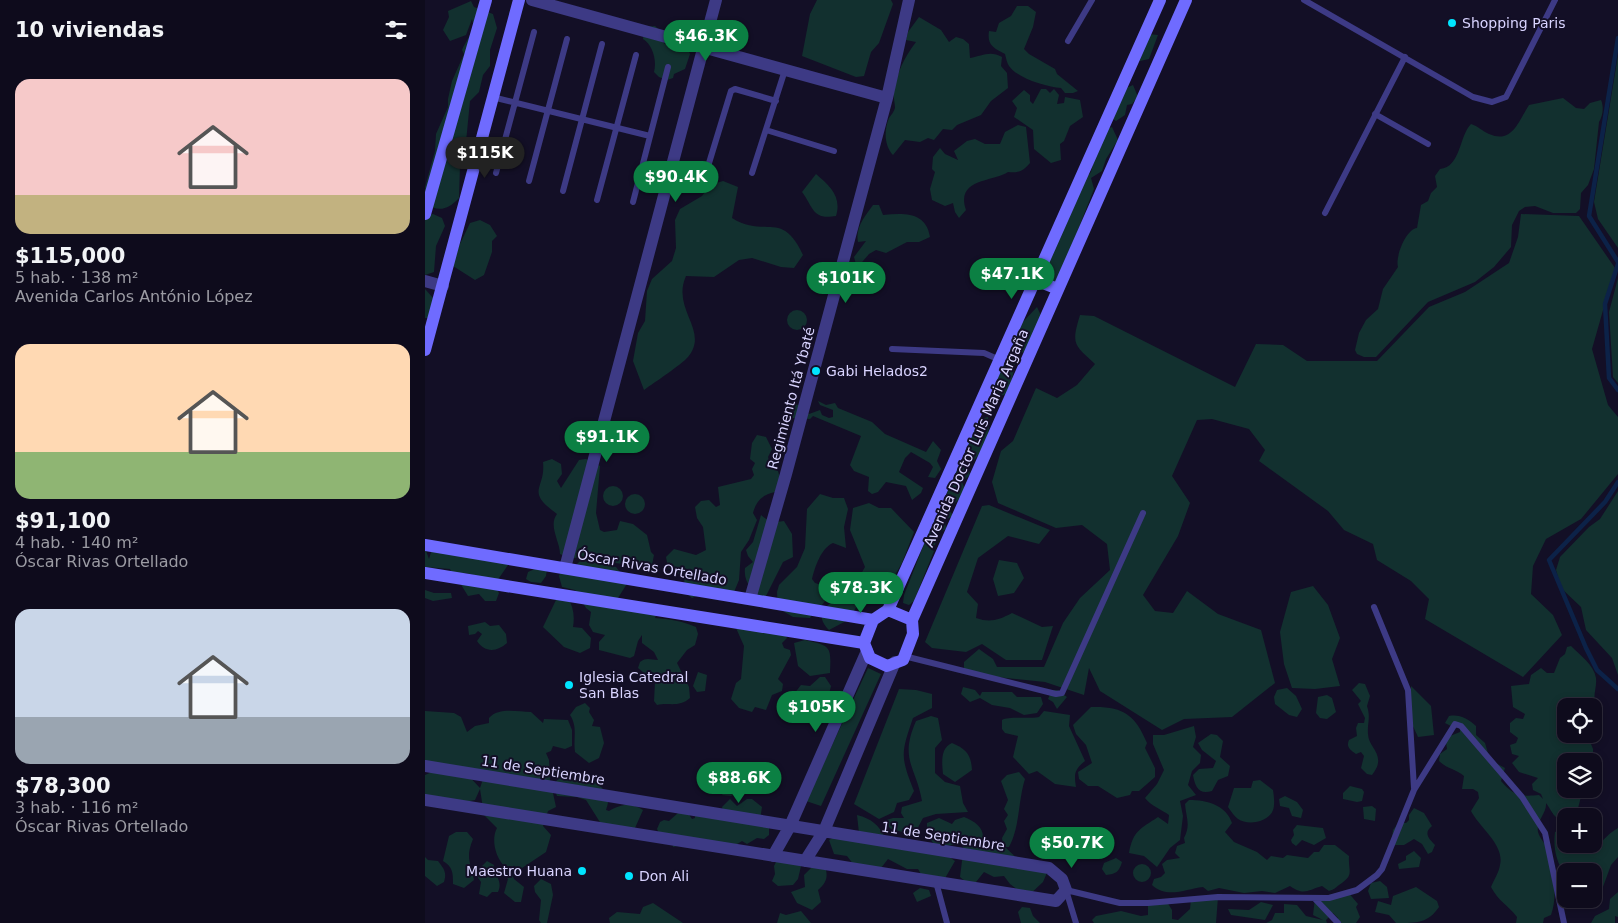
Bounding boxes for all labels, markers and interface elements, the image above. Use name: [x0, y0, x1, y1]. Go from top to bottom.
place label: Shopping Paris: [1462, 15, 1566, 31]
icon: filters: [382, 16, 410, 44]
marker: Shopping Paris: [1446, 17, 1458, 29]
text: 10 viviendas: [15, 18, 164, 42]
pin: $46.3K: [665, 20, 747, 62]
text: $46.3K: [674, 26, 738, 45]
icon: home: [168, 112, 258, 202]
pin: $115K: [450, 136, 520, 179]
text: $115K: [457, 143, 513, 162]
pin: $90.4K: [635, 160, 717, 203]
text: $90.4K: [644, 167, 708, 186]
text: $115,000: [15, 244, 125, 268]
pin: $47.1K: [971, 258, 1053, 300]
pin: $101K: [811, 262, 881, 304]
text: $47.1K: [980, 264, 1044, 283]
text: 5 hab. · 138 m²: [15, 268, 138, 287]
text: $101K: [818, 268, 874, 287]
text: Avenida Carlos António López: [15, 287, 253, 306]
street label: Regimiento Itá Ybaté: [764, 325, 818, 471]
street label: Avenida Doctor Luis Maria Argaña: [920, 326, 1032, 550]
place label: Gabi Helados2: [826, 363, 928, 379]
marker: Gabi Helados2: [810, 365, 822, 377]
icon: home: [168, 377, 258, 467]
pin: $91.1K: [566, 420, 648, 463]
text: $91.1K: [575, 427, 639, 446]
text: $91,100: [15, 509, 111, 533]
text: 4 hab. · 140 m²: [15, 533, 138, 552]
street label: Óscar Rivas Ortellado: [576, 545, 728, 588]
text: Óscar Rivas Ortellado: [15, 552, 188, 571]
pin: $78.3K: [820, 572, 902, 614]
text: $78.3K: [829, 578, 893, 597]
icon: home: [168, 642, 258, 732]
place label: Iglesia Catedral San Blas: [579, 669, 688, 701]
marker: Iglesia Catedral San Blas: [563, 679, 575, 691]
pin: $105K: [781, 690, 851, 733]
text: $105K: [788, 697, 844, 716]
map controls: [1557, 698, 1602, 908]
button: locate: [1557, 698, 1602, 743]
street label: 11 de Septiembre: [480, 752, 606, 788]
button: layers: [1557, 753, 1602, 798]
pin: $88.6K: [698, 762, 780, 804]
text: $88.6K: [707, 768, 771, 787]
text: $78,300: [15, 774, 111, 798]
text: 3 hab. · 116 m²: [15, 798, 138, 817]
button: +: [1557, 808, 1602, 853]
text: Óscar Rivas Ortellado: [15, 817, 188, 836]
street label: 11 de Septiembre: [880, 818, 1006, 854]
pin: $50.7K: [1031, 826, 1113, 869]
text: $50.7K: [1040, 833, 1104, 852]
place label: Maestro Huana: [466, 863, 572, 879]
button: −: [1557, 863, 1602, 908]
marker: Maestro Huana: [576, 865, 588, 877]
place label: Don Ali: [639, 868, 689, 884]
marker: Don Ali: [623, 870, 635, 882]

